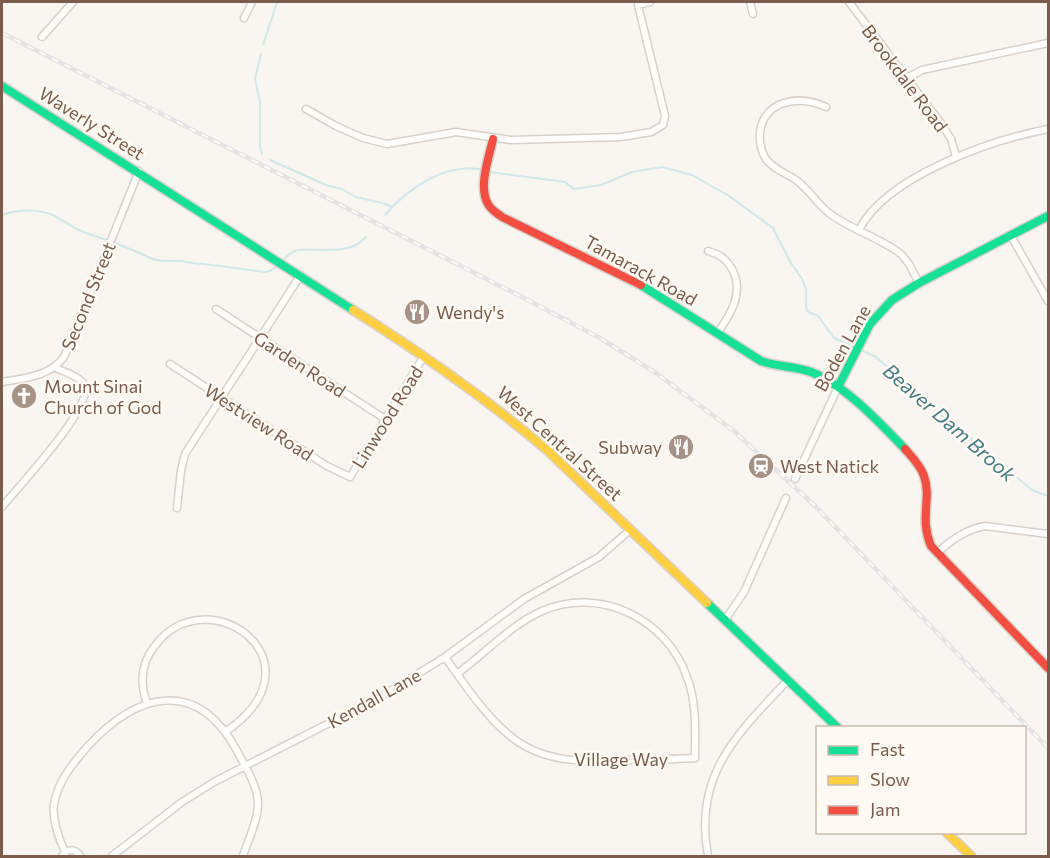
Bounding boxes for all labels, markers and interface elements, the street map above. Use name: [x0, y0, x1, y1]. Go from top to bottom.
street label: Brookdale Road: [857, 20, 953, 136]
street label: Waverly Street: [35, 82, 149, 164]
street label: Tamarack Road: [581, 230, 701, 310]
street label: Second Street: [56, 239, 120, 353]
restaurant icon: Wendy's: [402, 297, 432, 327]
place label: Wendy's: [436, 301, 504, 323]
street label: Boden Lane: [809, 301, 875, 395]
street label: Garden Road: [250, 326, 350, 402]
water label: Beaver Dam Brook: [879, 358, 1022, 487]
street label: Linwood Road: [347, 362, 427, 472]
place label: Mount Sinai Church of God: [44, 375, 162, 418]
street label: Westview Road: [201, 379, 317, 465]
church icon: Mount Sinai Church of God: [9, 381, 39, 411]
street label: West Central Street: [493, 381, 627, 505]
restaurant icon: Subway: [666, 432, 696, 462]
place label: Subway: [598, 436, 662, 458]
station icon: West Natick: [746, 451, 776, 481]
place label: West Natick: [780, 455, 879, 477]
street label: Kendall Lane: [324, 663, 424, 733]
legend: [816, 726, 1026, 834]
text: Fast: [870, 738, 905, 760]
street label: Village Way: [574, 748, 668, 770]
text: Slow: [870, 768, 910, 790]
text: Jam: [870, 798, 900, 820]

